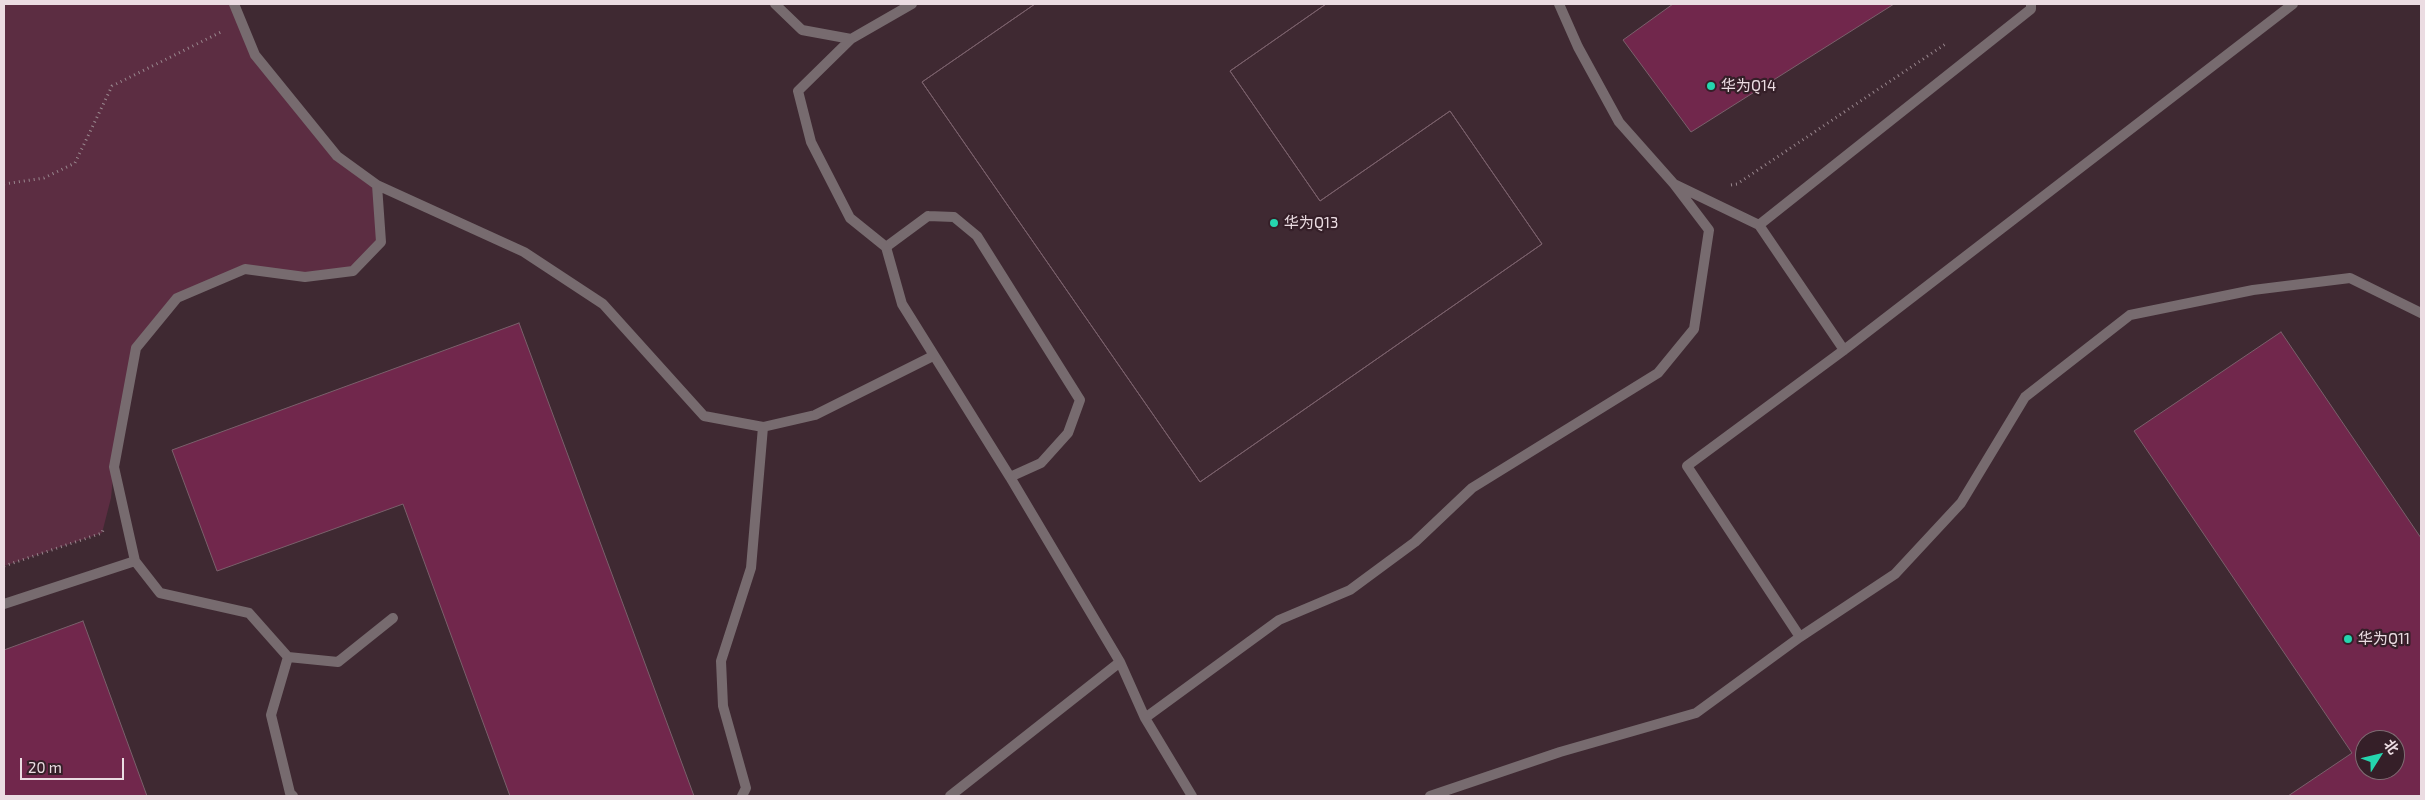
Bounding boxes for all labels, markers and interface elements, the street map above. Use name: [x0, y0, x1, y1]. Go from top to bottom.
place label: 华为Q14: [1721, 77, 1776, 95]
marker: 华为Q14: [1705, 80, 1717, 92]
place label: 华为Q13: [1284, 214, 1338, 232]
marker: 华为Q13: [1268, 217, 1280, 229]
place label: 华为Q11: [2358, 630, 2410, 648]
marker: 华为Q11: [2342, 633, 2354, 645]
north arrow: [2355, 730, 2405, 780]
text: 北: [2381, 736, 2403, 757]
scale bar: [22, 748, 126, 780]
text: 20 m: [28, 758, 62, 776]

